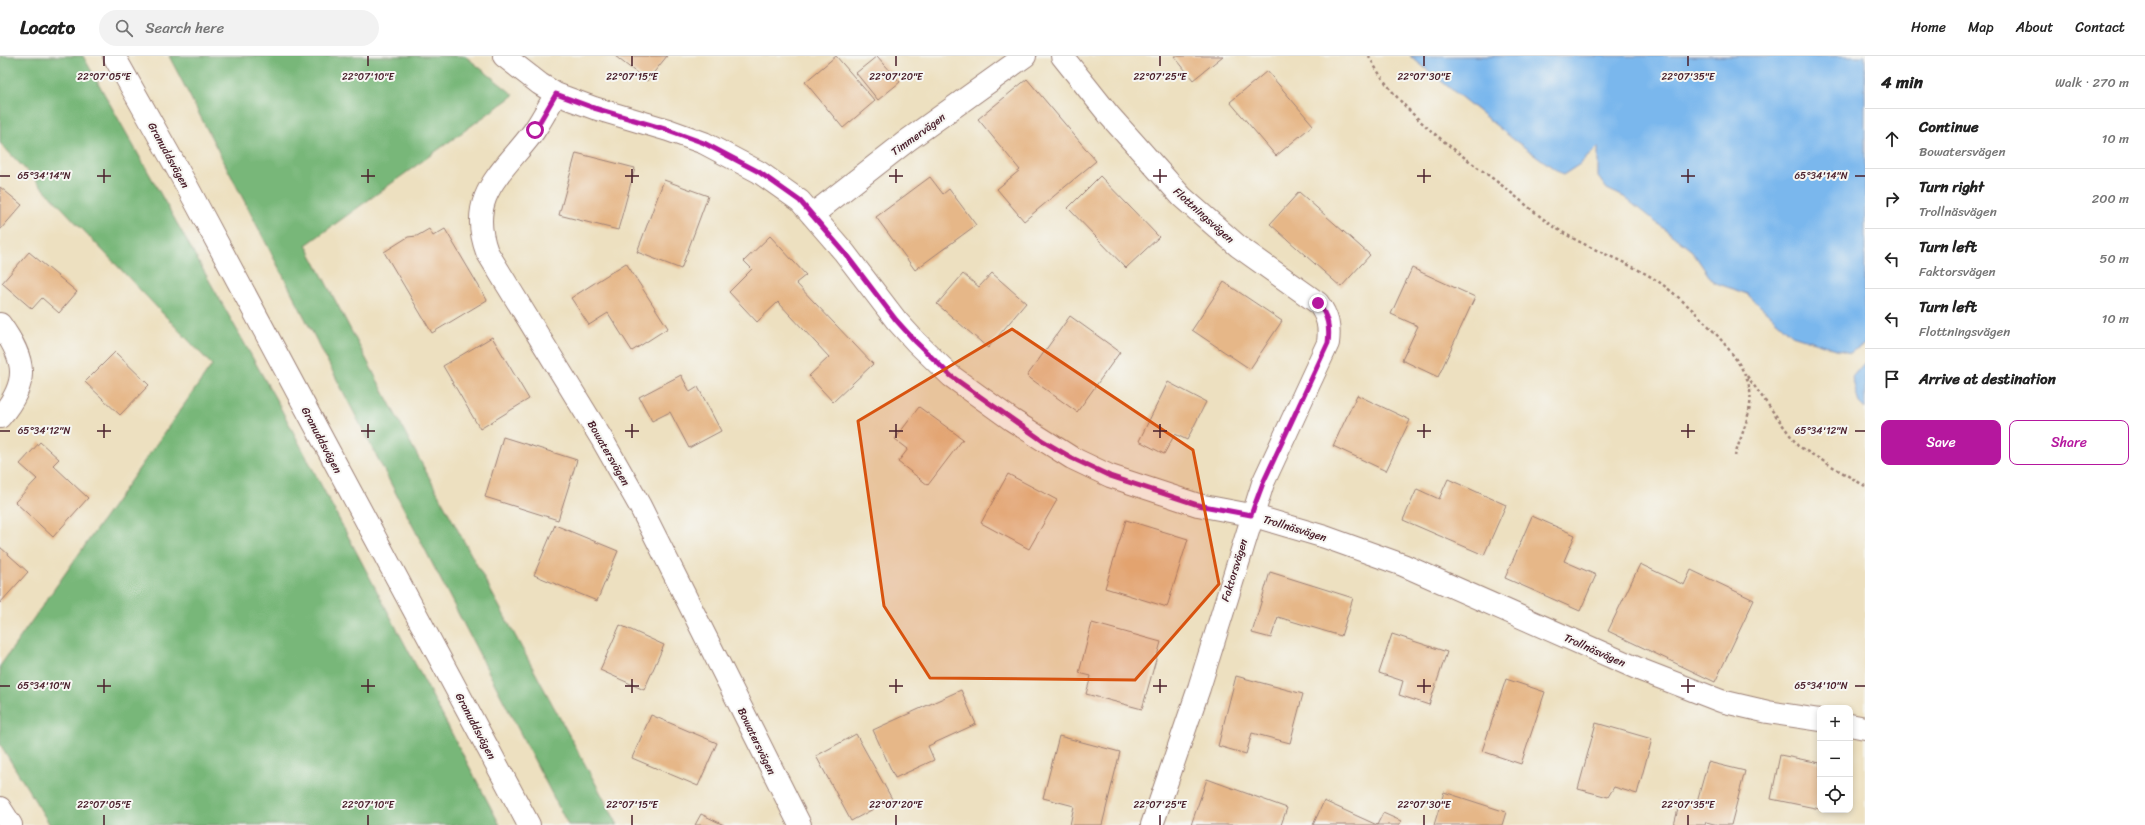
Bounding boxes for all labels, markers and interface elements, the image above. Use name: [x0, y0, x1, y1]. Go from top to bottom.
search box: [99, 10, 379, 46]
text: Locato: [20, 11, 75, 44]
text: Search here: [145, 15, 224, 41]
text: Home: [1911, 15, 1946, 40]
text: Map: [1968, 15, 1994, 40]
text: About: [2016, 15, 2053, 40]
text: Contact: [2075, 15, 2125, 40]
icon: search: [113, 17, 135, 39]
text: 4 min: [1881, 67, 1923, 97]
text: 22°07'05"E: [77, 68, 132, 86]
text: 22°07'10"E: [342, 68, 395, 86]
text: 22°07'15"E: [606, 68, 659, 86]
text: 22°07'20"E: [869, 68, 924, 86]
text: 22°07'25"E: [1133, 68, 1188, 86]
text: 22°07'30"E: [1397, 68, 1452, 86]
text: 22°07'35"E: [1662, 68, 1716, 86]
text: Walk · 270 m: [2055, 71, 2129, 94]
street label: Timmervägen: [887, 108, 950, 161]
text: Continue: [1919, 114, 1979, 140]
street label: Granuddsvägen: [143, 119, 195, 192]
route start: [526, 121, 544, 139]
text: 10 m: [2102, 127, 2129, 150]
icon: ahead: [1881, 128, 1903, 150]
text: Bowatersvägen: [1919, 140, 2005, 163]
text: 65°34'14"N: [17, 167, 71, 185]
text: 65°34'14"N: [1794, 167, 1848, 185]
text: Turn right: [1919, 174, 1984, 200]
street label: Flottningsvägen: [1169, 183, 1239, 248]
text: 200 m: [2092, 187, 2129, 210]
icon: right: [1881, 188, 1903, 210]
text: Trollnäsvägen: [1919, 200, 1997, 223]
text: Turn left: [1919, 234, 1977, 260]
text: 50 m: [2099, 247, 2129, 270]
icon: left: [1881, 248, 1903, 270]
text: Faktorsvägen: [1919, 260, 1996, 283]
route end: [1309, 294, 1327, 312]
text: Turn left: [1919, 294, 1977, 320]
text: 10 m: [2102, 307, 2129, 330]
icon: left: [1881, 308, 1903, 330]
text: Flottningsvägen: [1919, 320, 2010, 343]
text: Arrive at destination: [1919, 366, 2056, 392]
icon: arrive: [1881, 368, 1903, 390]
street label: Granuddsvägen: [296, 403, 347, 477]
street label: Bowatersvägen: [582, 417, 635, 490]
button: Save: [1881, 420, 2001, 465]
button: Share: [2009, 420, 2129, 465]
text: 65°34'12"N: [18, 422, 70, 440]
text: 65°34'12"N: [1795, 422, 1847, 440]
street label: Trollnäsvägen: [1261, 510, 1329, 547]
street label: Faktorsvägen: [1216, 536, 1253, 604]
street label: Trollnäsvägen: [1561, 628, 1629, 673]
text: 65°34'10"N: [17, 677, 71, 695]
text: 65°34'10"N: [1794, 677, 1848, 695]
street label: Granuddsvägen: [450, 689, 501, 763]
street label: Bowatersvägen: [732, 704, 781, 778]
map controls: [1817, 705, 1853, 813]
button: +: [1817, 705, 1853, 741]
button: −: [1817, 741, 1853, 777]
button: locate: [1817, 777, 1853, 813]
text: 22°07'05"E: [77, 796, 132, 814]
text: 22°07'10"E: [342, 796, 395, 814]
text: 22°07'15"E: [606, 796, 659, 814]
text: 22°07'20"E: [869, 796, 924, 814]
text: 22°07'25"E: [1133, 796, 1188, 814]
text: 22°07'30"E: [1397, 796, 1452, 814]
text: 22°07'35"E: [1662, 796, 1716, 814]

